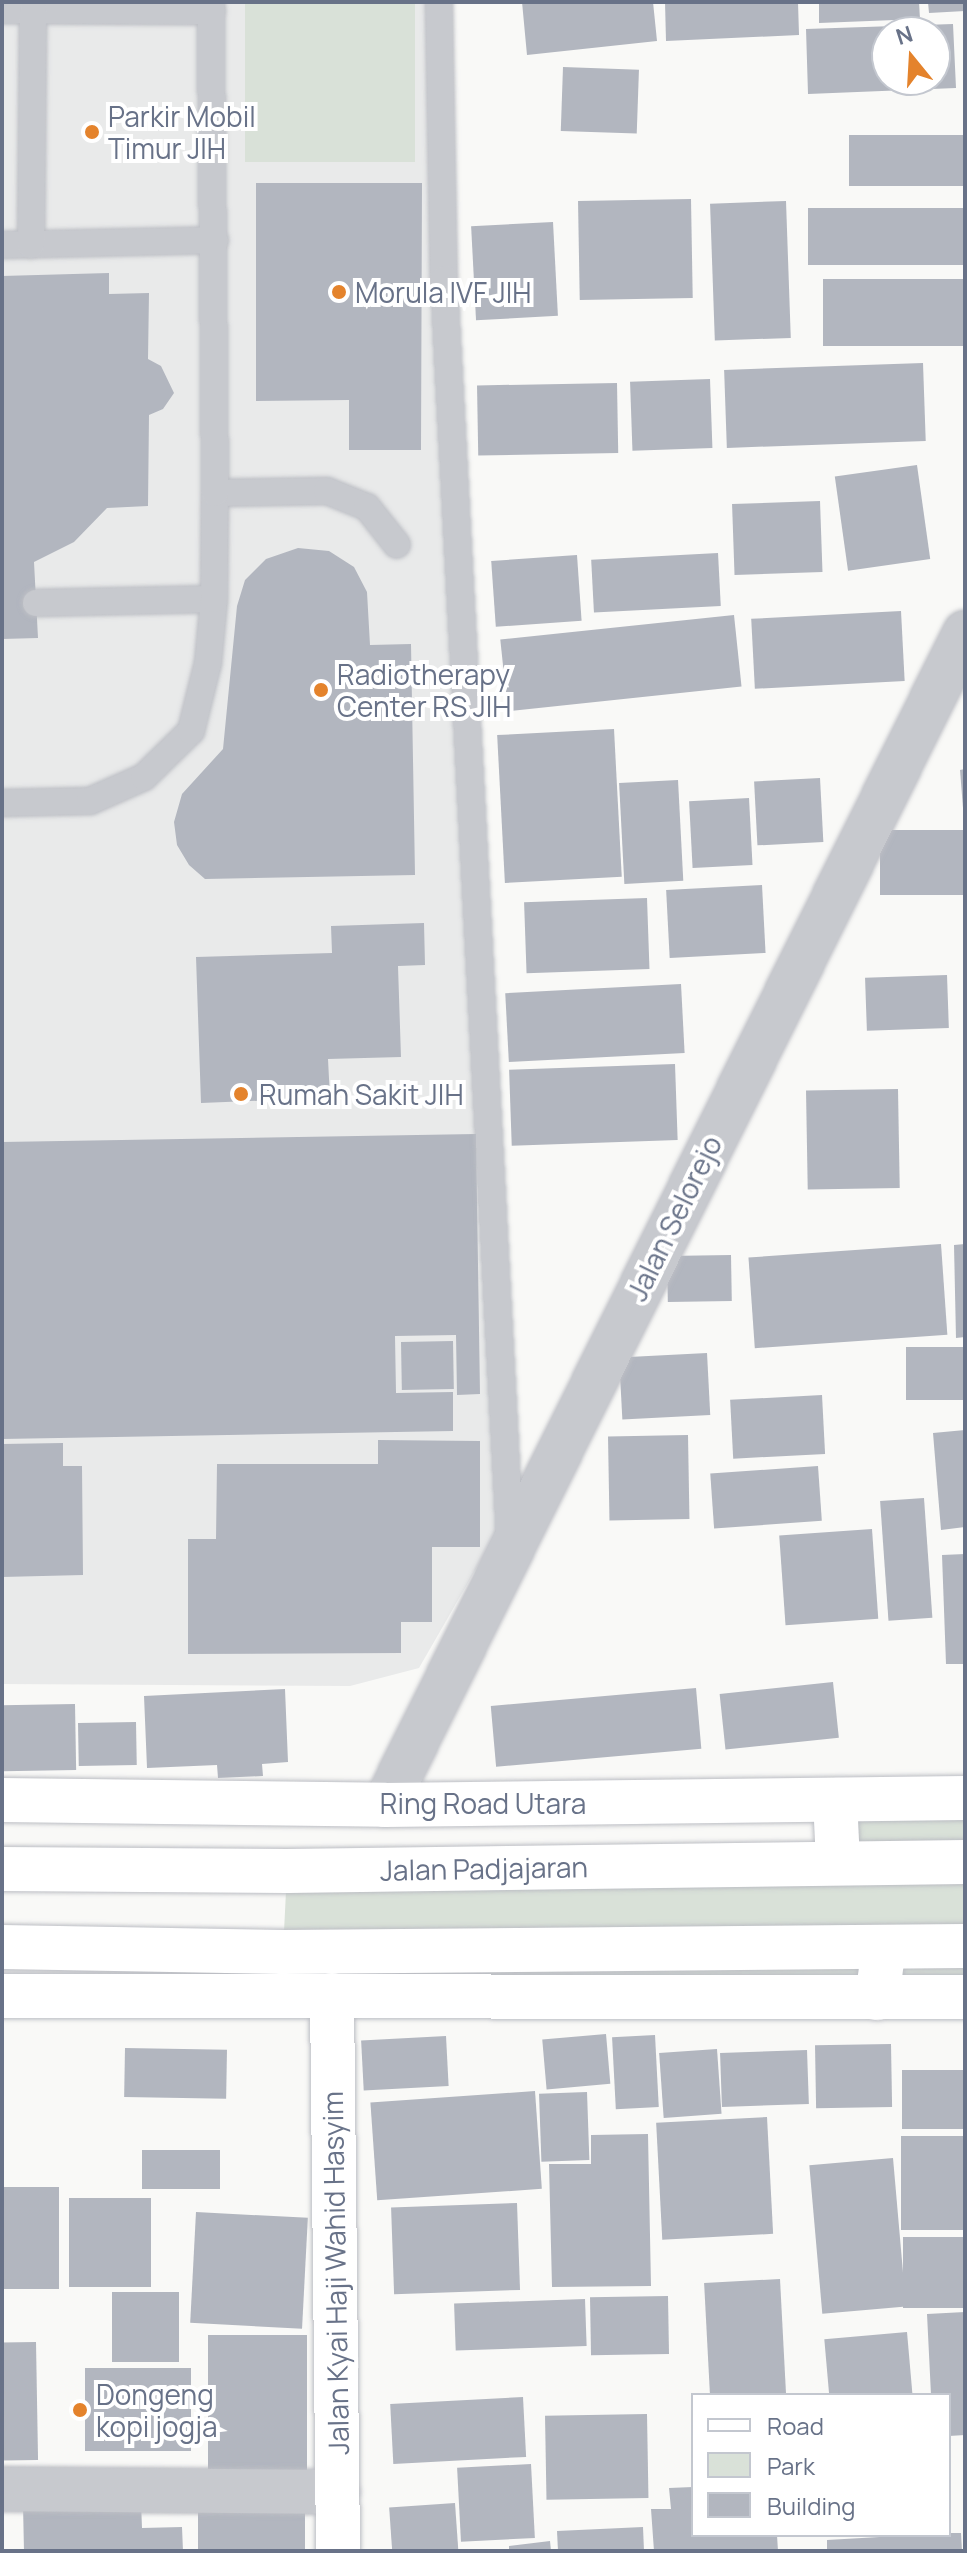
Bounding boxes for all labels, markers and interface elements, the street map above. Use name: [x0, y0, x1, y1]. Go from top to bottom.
north arrow: [871, 16, 951, 96]
text: N: [892, 18, 916, 52]
place label: Parkir Mobil Timur JIH: [108, 99, 256, 165]
marker: Parkir Mobil Timur JIH: [83, 123, 101, 141]
place label: Morula IVF JIH: [355, 275, 531, 309]
marker: Morula IVF JIH: [330, 283, 348, 301]
place label: Radiotherapy Center RS JIH: [337, 657, 512, 723]
marker: Radiotherapy Center RS JIH: [312, 681, 330, 699]
place label: Rumah Sakit JIH: [259, 1077, 464, 1111]
marker: Rumah Sakit JIH: [230, 1083, 252, 1105]
street label: Jalan Selorejo: [620, 1130, 728, 1306]
street label: Ring Road Utara: [380, 1786, 586, 1820]
street label: Jalan Padjajaran: [380, 1849, 588, 1887]
street label: Jalan Kyai Haji Wahid Hasyim: [315, 2091, 355, 2455]
place label: Dongeng kopi jogja: [96, 2377, 218, 2443]
legend: [691, 2393, 951, 2537]
marker: Dongeng kopi jogja: [71, 2401, 89, 2419]
text: Road: [767, 2409, 824, 2442]
text: Park: [767, 2449, 815, 2482]
text: Building: [767, 2489, 855, 2522]

